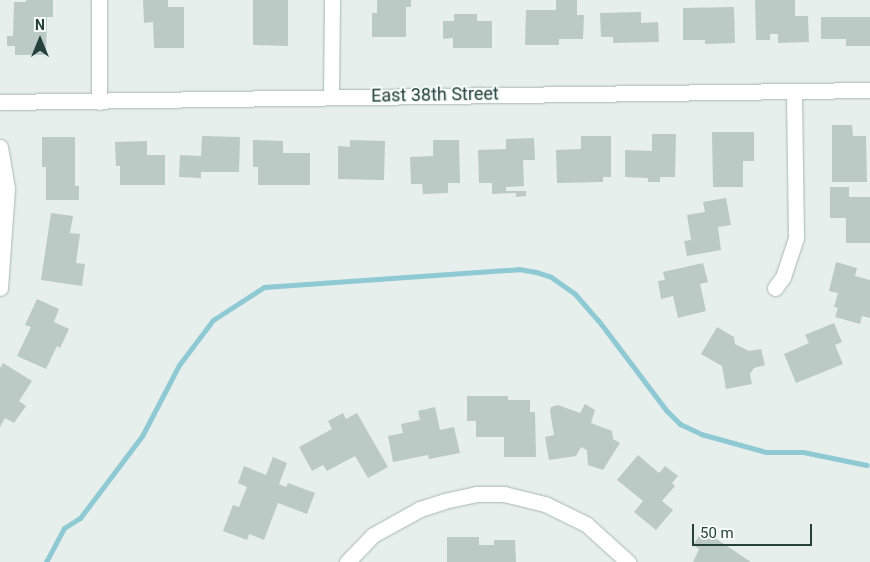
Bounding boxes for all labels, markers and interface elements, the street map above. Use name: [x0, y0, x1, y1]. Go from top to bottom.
north arrow: [15, 15, 65, 65]
text: N: [35, 17, 45, 33]
street label: East 38th Street: [371, 83, 499, 107]
scale bar: [695, 514, 815, 546]
text: 50 m: [700, 524, 734, 542]

